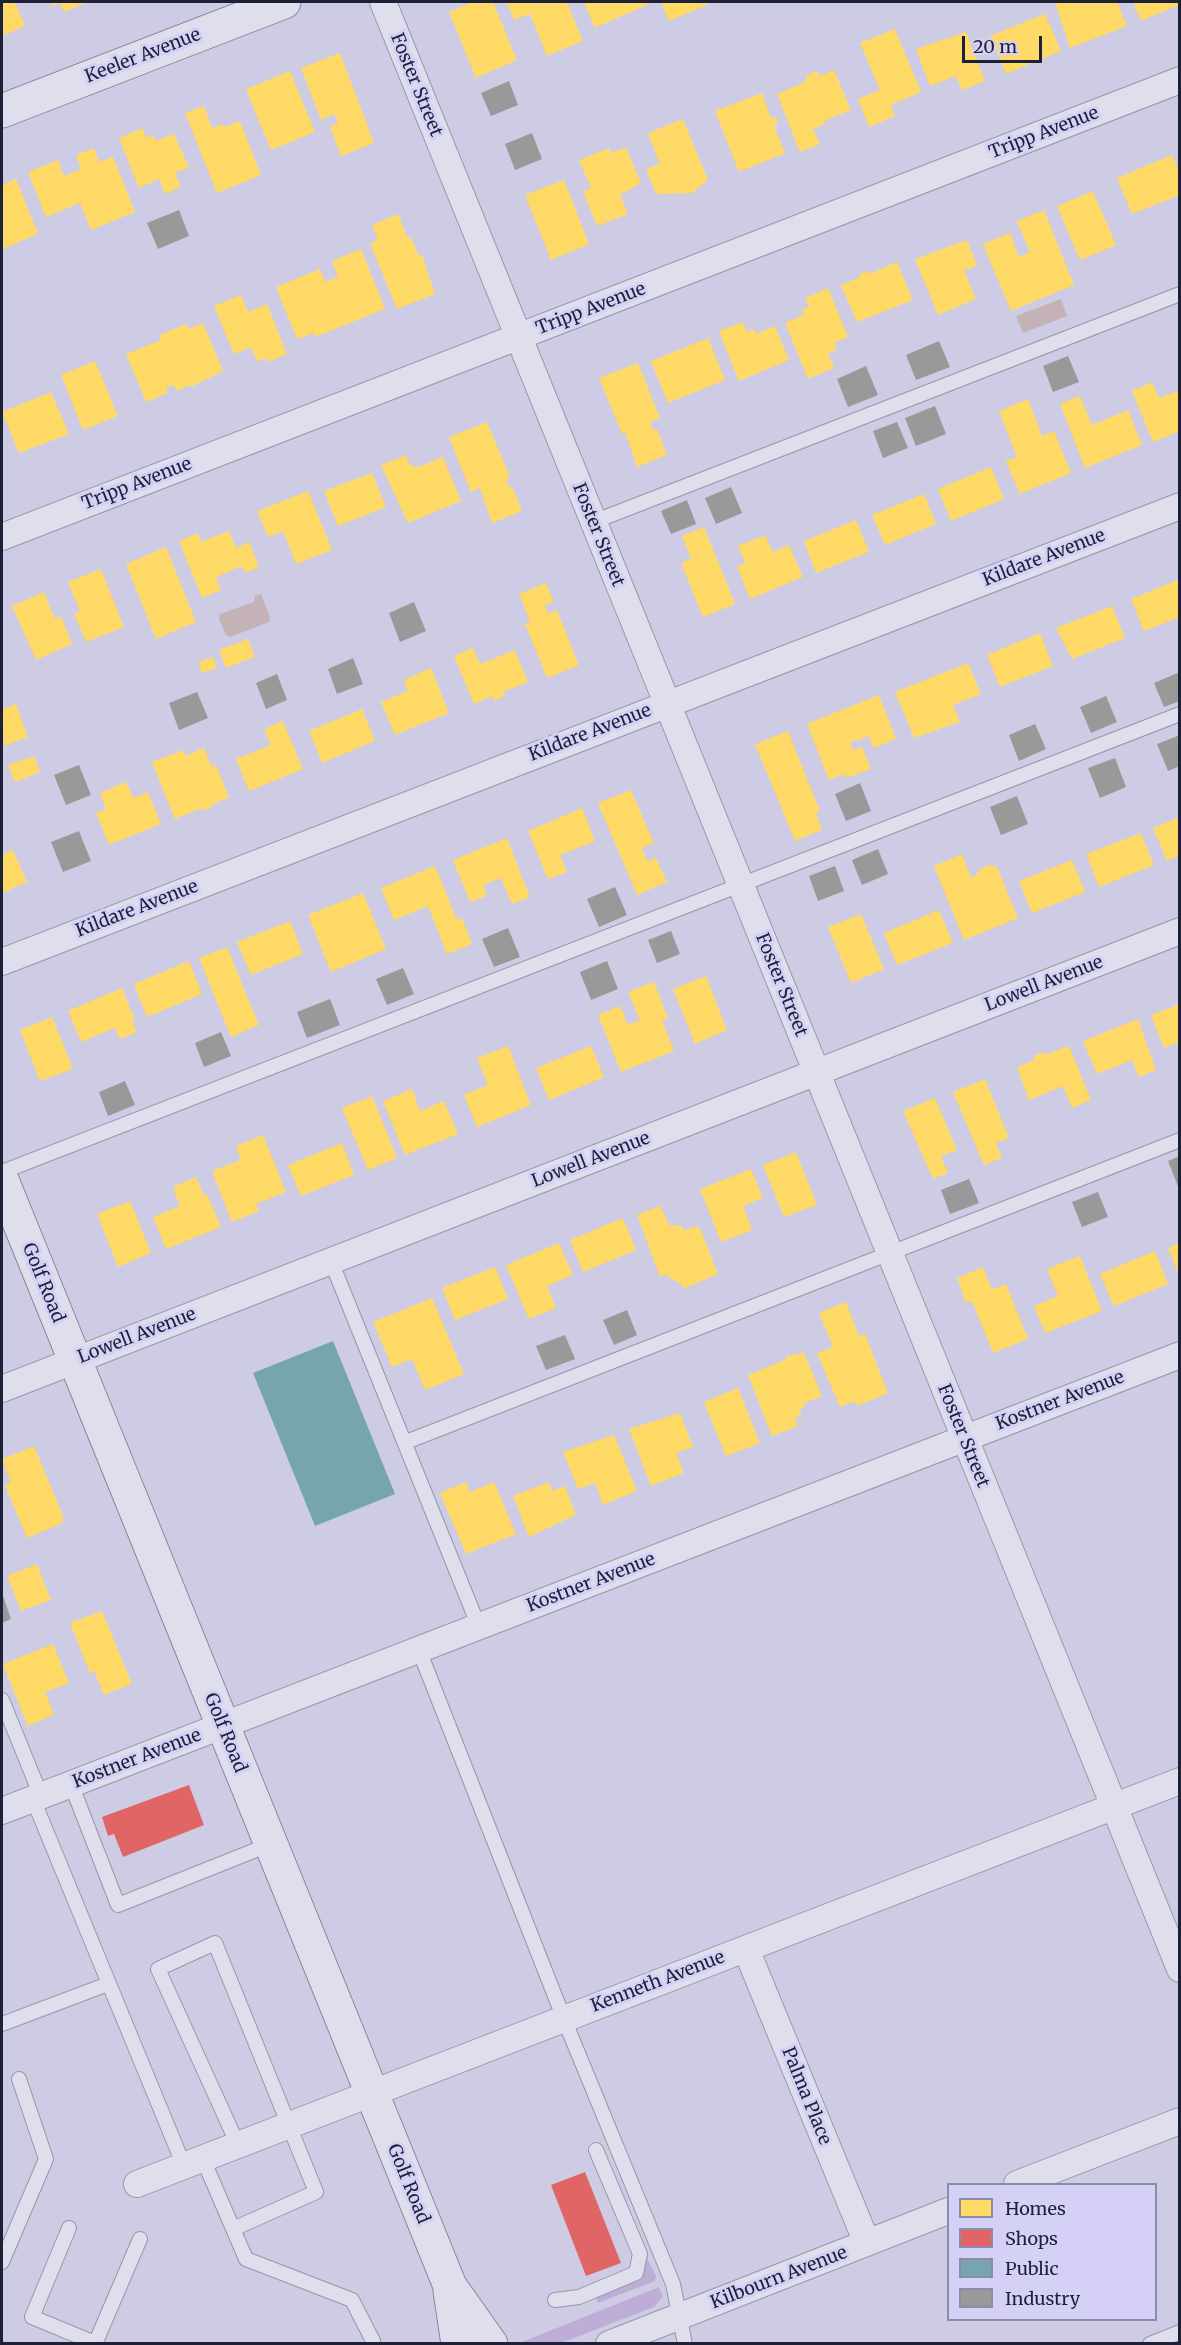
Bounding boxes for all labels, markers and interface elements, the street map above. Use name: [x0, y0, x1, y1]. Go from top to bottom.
street label: Keeler Avenue: [82, 24, 204, 88]
scale bar: [965, 24, 1044, 62]
street label: Foster Street: [385, 30, 447, 140]
text: 20 m: [973, 35, 1017, 58]
street label: Tripp Avenue: [986, 102, 1102, 164]
street label: Tripp Avenue: [533, 278, 649, 340]
street label: Tripp Avenue: [79, 453, 195, 515]
street label: Foster Street: [567, 480, 629, 590]
street label: Kildare Avenue: [980, 525, 1108, 591]
street label: Kildare Avenue: [526, 700, 654, 766]
street label: Kildare Avenue: [73, 876, 201, 942]
street label: Foster Street: [750, 930, 812, 1040]
street label: Lowell Avenue: [982, 952, 1106, 1016]
street label: Lowell Avenue: [529, 1128, 653, 1192]
street label: Golf Road: [17, 1240, 69, 1326]
street label: Lowell Avenue: [75, 1304, 199, 1368]
street label: Kostner Avenue: [993, 1367, 1127, 1435]
street label: Foster Street: [932, 1381, 994, 1491]
street label: Kostner Avenue: [524, 1549, 658, 1617]
street label: Golf Road: [199, 1690, 251, 1776]
street label: Kostner Avenue: [70, 1725, 204, 1793]
street label: Kenneth Avenue: [588, 1947, 728, 2017]
street label: Palma Place: [777, 2044, 835, 2148]
street label: Golf Road: [382, 2141, 434, 2227]
legend: [947, 2183, 1157, 2321]
text: Homes: [1005, 2197, 1066, 2220]
text: Shops: [1005, 2227, 1058, 2250]
street label: Kilbourn Avenue: [708, 2242, 850, 2314]
text: Public: [1005, 2257, 1059, 2280]
text: Industry: [1005, 2287, 1080, 2310]

